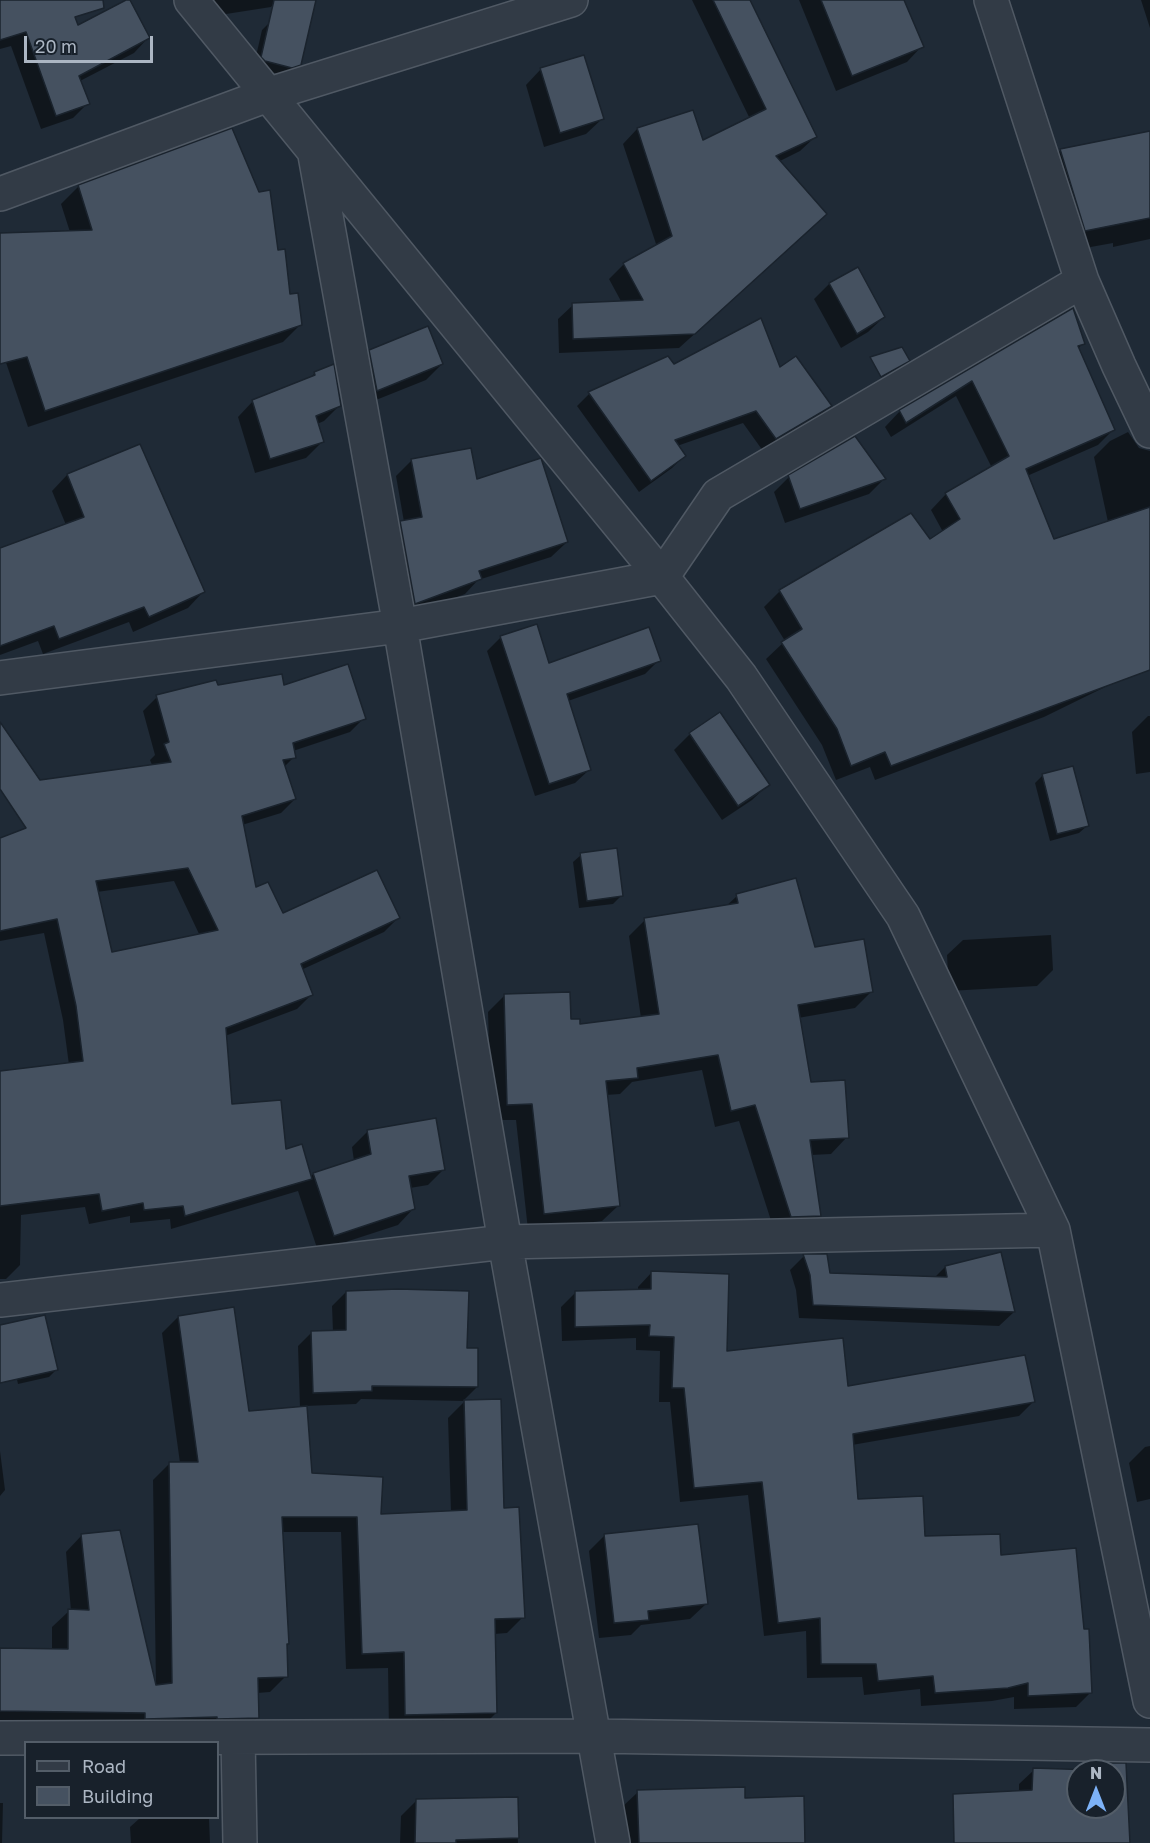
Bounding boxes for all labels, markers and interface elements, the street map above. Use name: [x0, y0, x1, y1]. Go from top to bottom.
scale bar: [27, 24, 156, 62]
text: 20 m: [35, 35, 77, 57]
legend: [24, 1741, 219, 1819]
text: Road: [82, 1755, 126, 1777]
north arrow: [1066, 1759, 1126, 1819]
text: N: [1090, 1763, 1102, 1783]
text: Building: [82, 1785, 153, 1807]

